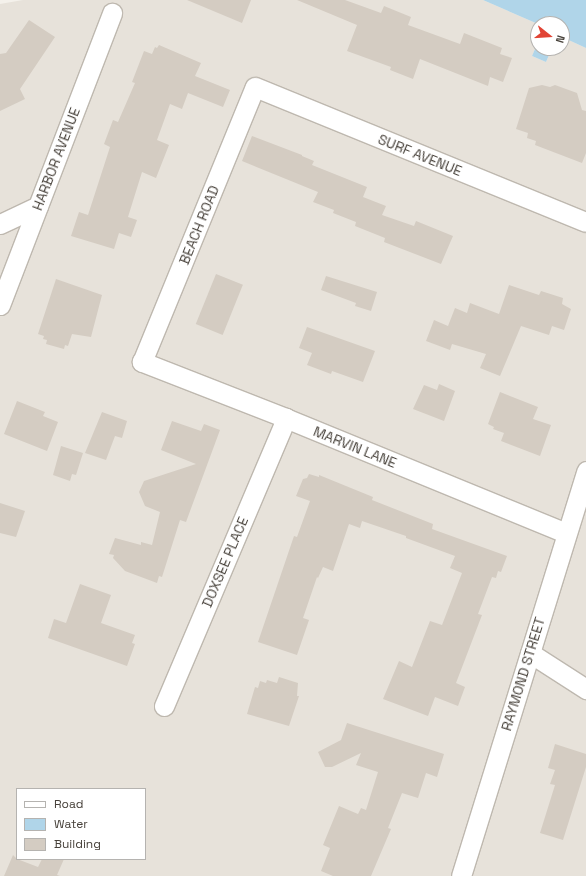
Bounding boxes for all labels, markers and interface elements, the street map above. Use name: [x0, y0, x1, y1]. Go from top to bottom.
north arrow: [530, 16, 570, 56]
text: N: [553, 34, 568, 45]
street label: HARBOR AVENUE: [29, 105, 83, 213]
street label: SURF AVENUE: [376, 131, 464, 179]
street label: BEACH ROAD: [176, 183, 222, 267]
street label: MARVIN LANE: [311, 423, 399, 471]
street label: DOXSEE PLACE: [198, 514, 252, 610]
street label: RAYMOND STREET: [498, 615, 548, 733]
legend: [16, 788, 146, 860]
text: Road: [54, 796, 83, 812]
text: Water: [54, 816, 88, 832]
text: Building: [54, 836, 101, 852]

